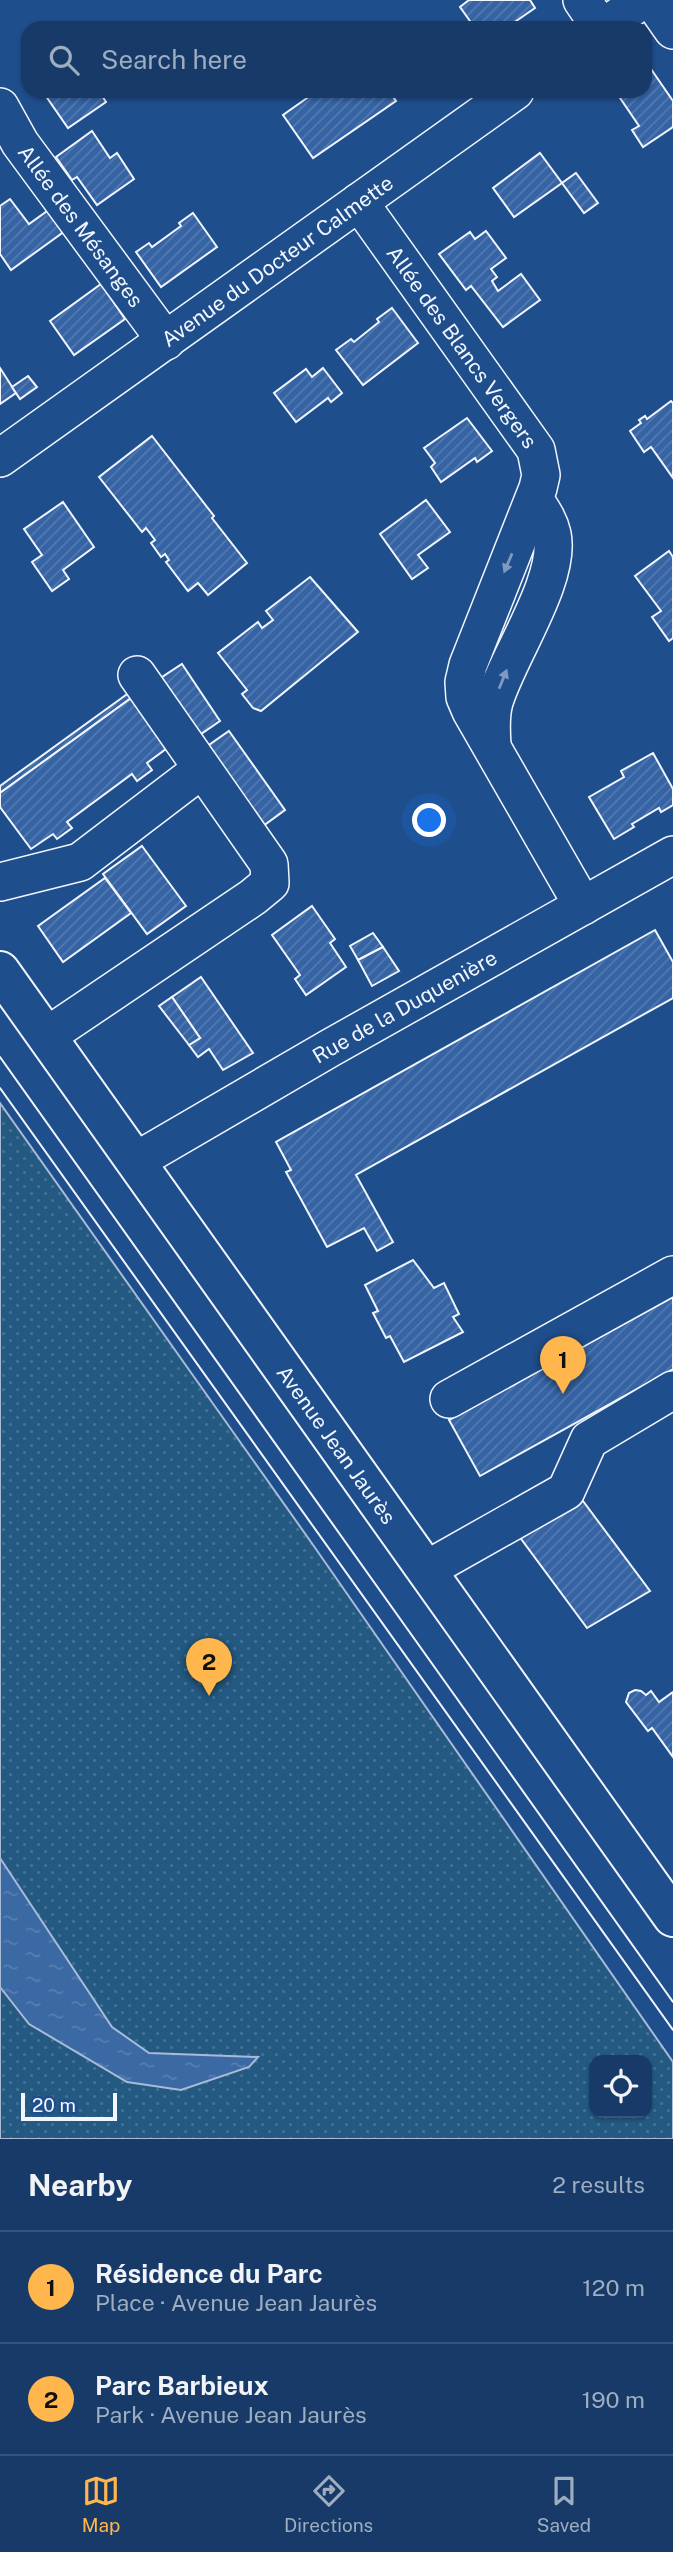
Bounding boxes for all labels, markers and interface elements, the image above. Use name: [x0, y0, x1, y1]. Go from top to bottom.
search box: [21, 21, 652, 98]
icon: search: [45, 41, 83, 79]
text: Search here: [101, 44, 247, 75]
street label: Allée des Mésanges: [13, 140, 149, 312]
street label: Avenue du Docteur Calmette: [156, 170, 397, 352]
street label: Allée des Blancs Vergers: [382, 241, 543, 453]
one-way arrow: [503, 553, 514, 574]
one-way arrow: [497, 669, 508, 690]
your location: [412, 803, 446, 837]
street label: Rue de la Duquenière: [308, 944, 501, 1068]
pin: 1: [540, 1336, 586, 1394]
street label: Avenue Jean Jaurès: [272, 1360, 402, 1529]
pin: 2: [186, 1638, 232, 1696]
map controls: [589, 2055, 652, 2118]
button: locate: [589, 2055, 652, 2118]
scale bar: [21, 2090, 117, 2122]
text: 20 m: [32, 2094, 76, 2116]
text: Nearby: [28, 2167, 132, 2203]
text: 2 results: [552, 2171, 645, 2198]
text: Résidence du Parc: [95, 2258, 323, 2289]
text: 1: [46, 2274, 56, 2301]
text: 120 m: [582, 2274, 645, 2301]
text: Place · Avenue Jean Jaurès: [95, 2289, 377, 2316]
text: Parc Barbieux: [95, 2370, 269, 2401]
text: 2: [44, 2386, 58, 2413]
text: 190 m: [582, 2386, 645, 2413]
text: Park · Avenue Jean Jaurès: [95, 2401, 367, 2428]
tab: Map: [82, 2472, 120, 2536]
tab: Directions: [284, 2472, 373, 2536]
tab: Saved: [537, 2472, 591, 2536]

